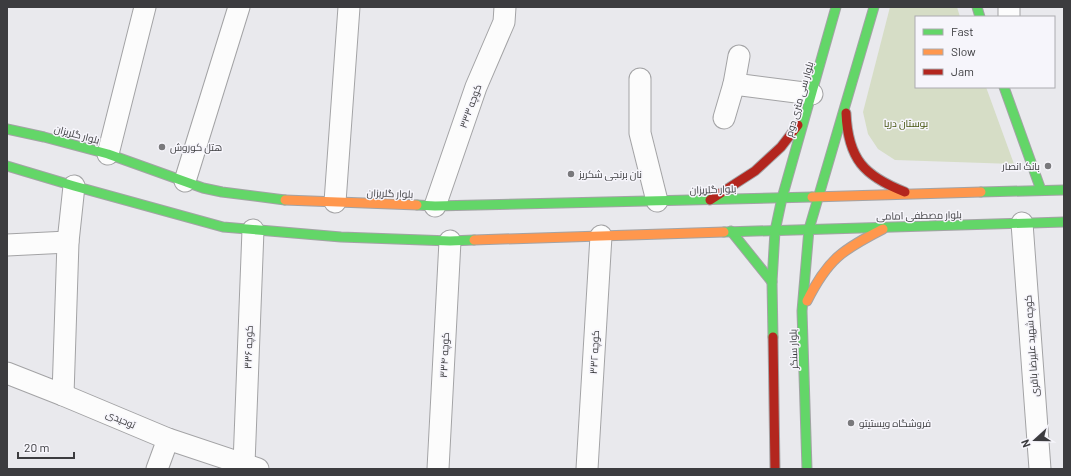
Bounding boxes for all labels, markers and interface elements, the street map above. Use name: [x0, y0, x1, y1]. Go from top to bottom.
legend: [915, 16, 1055, 88]
text: Fast: [951, 24, 974, 38]
text: Slow: [951, 44, 976, 58]
street label: بلوار سی متری دوم: [783, 60, 817, 139]
text: Jam: [951, 64, 974, 78]
street label: کوچه ۳۳۳: [457, 82, 484, 130]
park label: بوستان دریا: [884, 117, 928, 130]
street label: بلوار گلریزان: [53, 122, 101, 147]
place label: هتل کوروش: [170, 141, 222, 154]
marker: هتل کوروش: [157, 142, 167, 152]
place label: بانک انصار: [1001, 160, 1040, 172]
marker: بانک انصار: [1043, 161, 1053, 171]
place label: نان برنجی شکریز: [578, 168, 642, 181]
marker: نان برنجی شکریز: [566, 169, 576, 179]
street label: بلوار گلریزان: [689, 182, 737, 197]
street label: بلوار گلریزان: [366, 186, 414, 201]
street label: بلوار مصطفی امامی: [876, 208, 962, 223]
street label: کوچه شهید علیرضا باقری: [1021, 295, 1042, 397]
street label: کوچه ۳۳۶: [241, 325, 256, 369]
street label: بلوار سنگر: [786, 329, 800, 370]
street label: کوچه ۳۳۲: [587, 330, 602, 374]
street label: کوچه ۳۳۴: [437, 332, 452, 378]
street label: توحیدی: [104, 407, 138, 432]
place label: فروشگاه ویستیتو: [859, 417, 931, 429]
marker: فروشگاه ویستیتو: [846, 418, 856, 428]
north arrow: [1015, 420, 1055, 460]
scale bar: [18, 434, 74, 460]
text: N: [1018, 438, 1033, 450]
text: 20 m: [24, 440, 50, 454]

